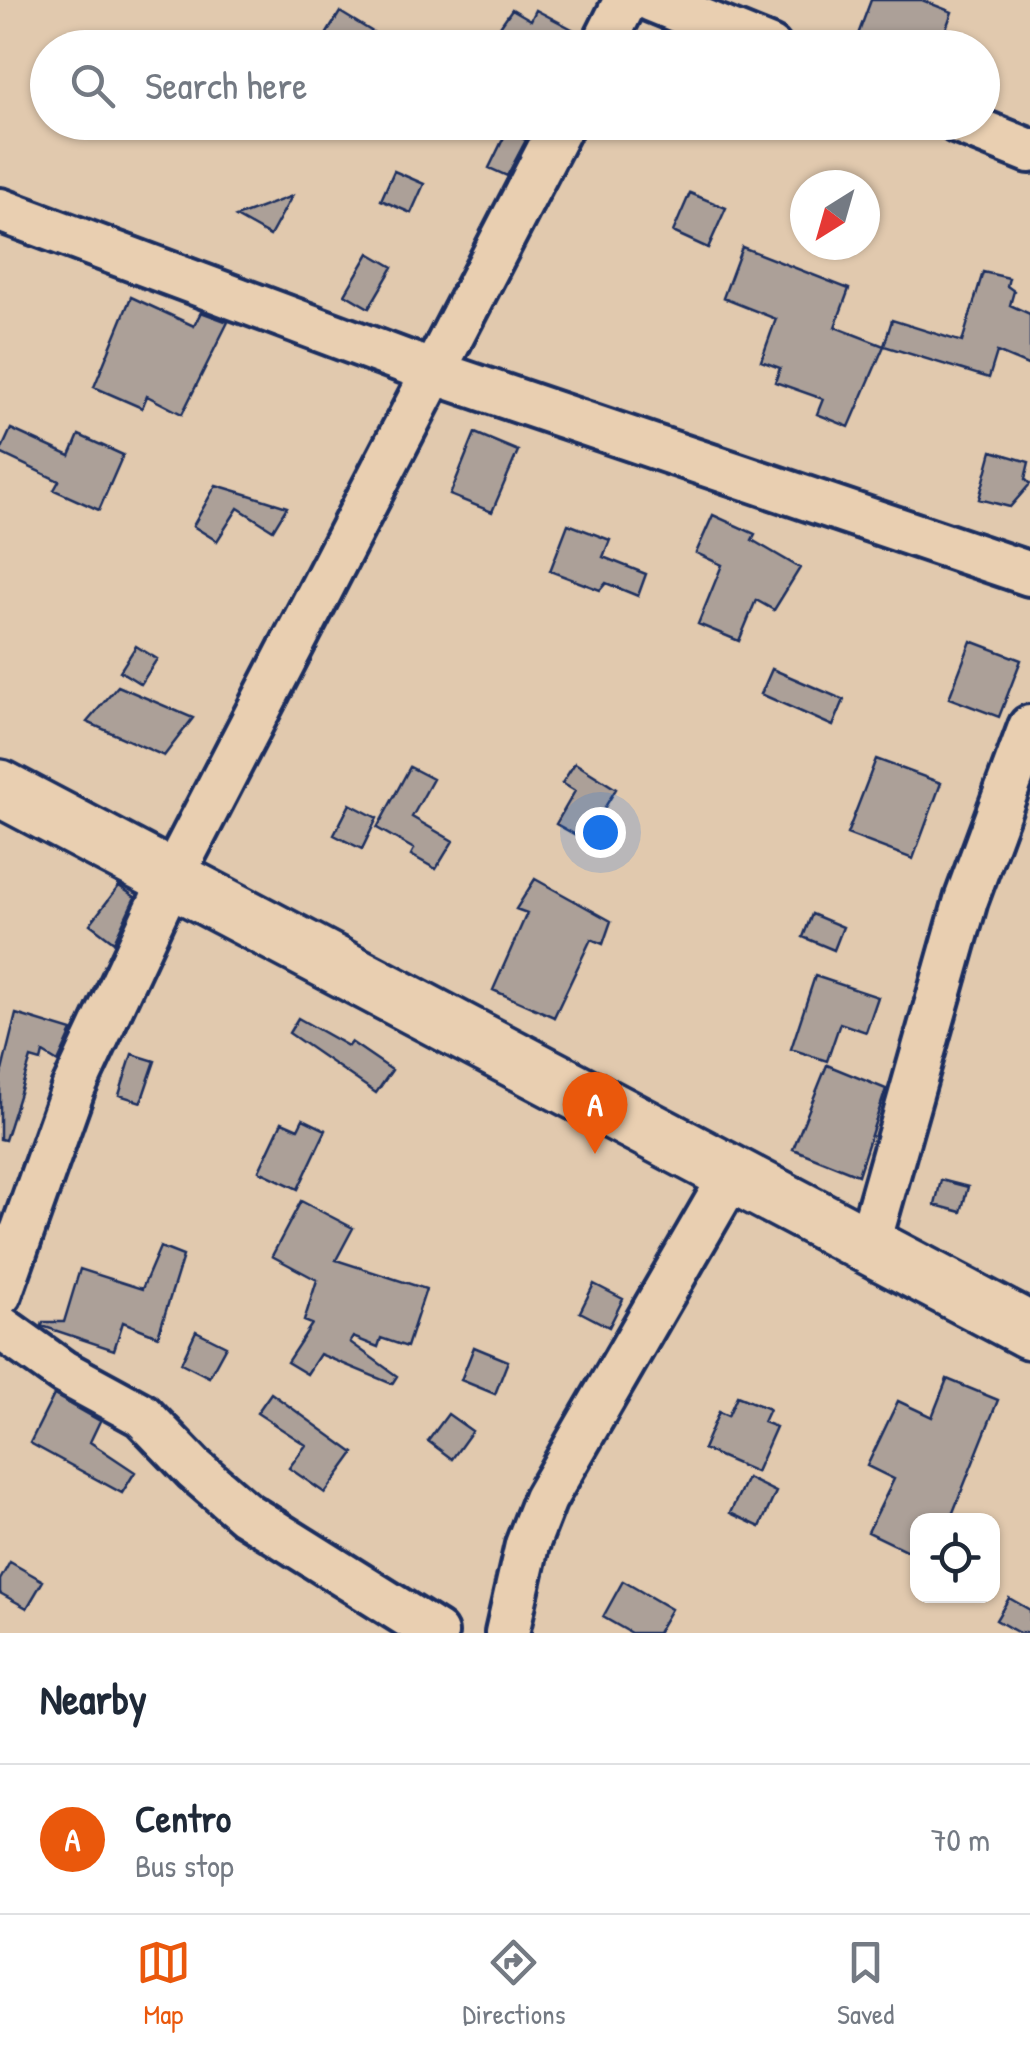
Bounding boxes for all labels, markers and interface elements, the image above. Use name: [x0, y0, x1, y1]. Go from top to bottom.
search box: [30, 30, 1000, 140]
icon: search: [65, 58, 120, 113]
text: Search here: [145, 59, 307, 111]
north arrow: [790, 170, 880, 260]
your location: [575, 807, 626, 858]
pin: A: [562, 1072, 628, 1154]
map controls: [910, 1513, 1000, 1603]
button: locate: [910, 1513, 1000, 1603]
text: Nearby: [40, 1670, 147, 1727]
text: Centro: [135, 1792, 231, 1844]
text: A: [65, 1818, 80, 1861]
text: 70 m: [931, 1818, 990, 1861]
text: Bus stop: [135, 1844, 234, 1887]
tab: Map: [136, 1935, 191, 2033]
tab: Directions: [462, 1935, 565, 2033]
tab: Saved: [837, 1935, 894, 2033]

